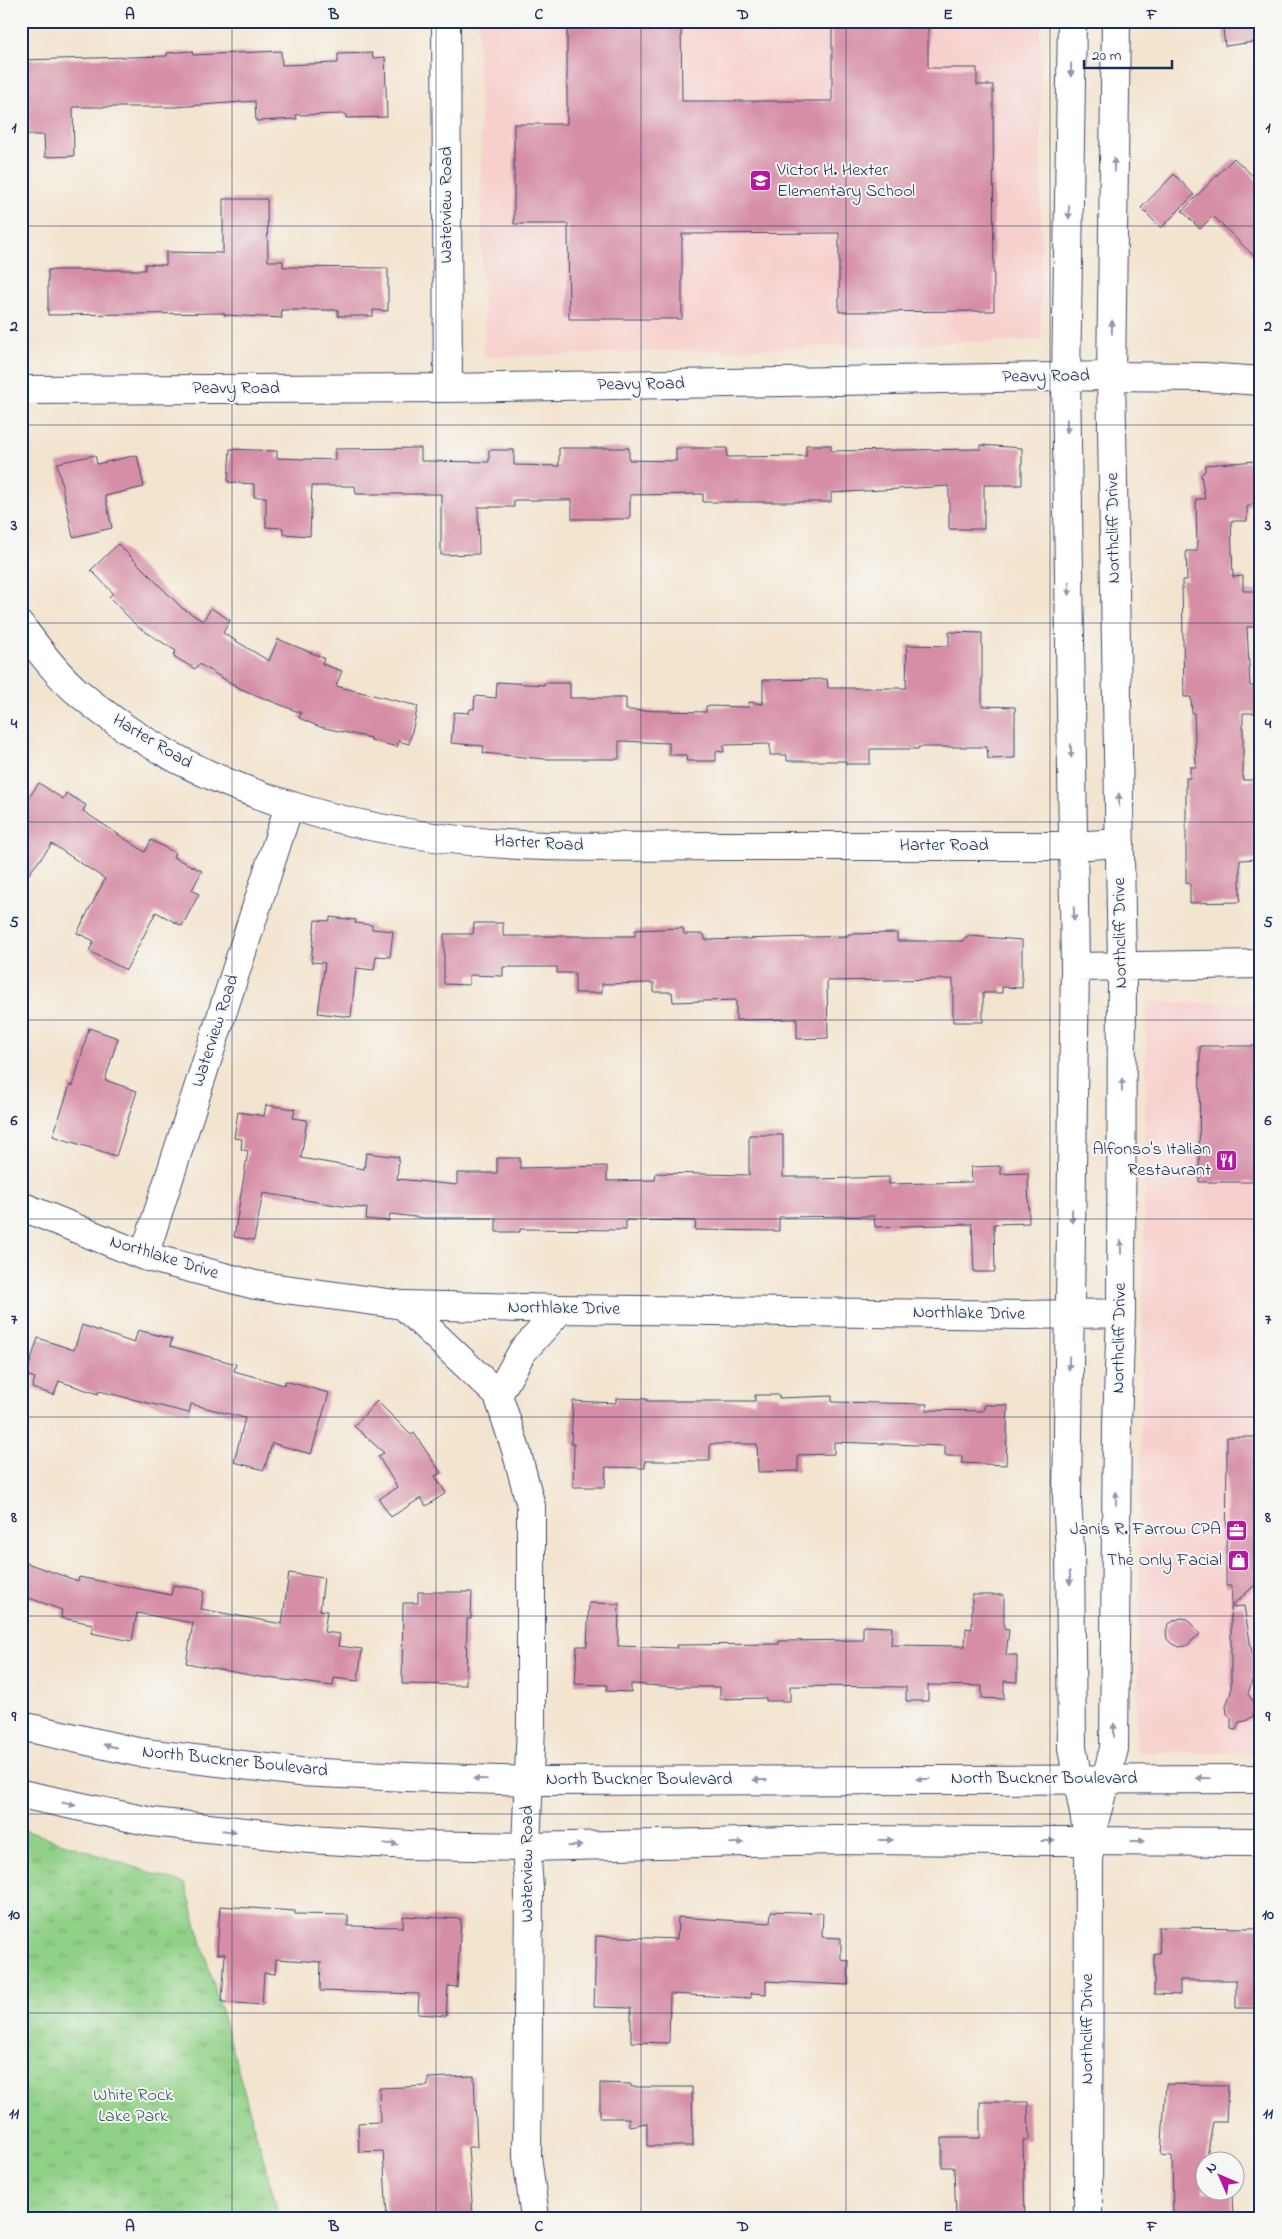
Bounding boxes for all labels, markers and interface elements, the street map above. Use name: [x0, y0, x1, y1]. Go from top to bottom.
text: A: [125, 3, 135, 27]
text: B: [328, 3, 340, 27]
text: C: [535, 3, 544, 27]
text: D: [736, 3, 749, 27]
text: E: [943, 3, 953, 27]
text: F: [1146, 3, 1158, 27]
scale bar: [1084, 38, 1172, 70]
text: 20 m: [1092, 45, 1122, 67]
one-way arrow: [1067, 62, 1075, 78]
text: 1: [11, 116, 17, 140]
text: 1: [1265, 116, 1271, 140]
street label: Waterview Road: [434, 146, 460, 264]
one-way arrow: [1110, 157, 1118, 173]
place label: Victor H. Hexter Elementary School: [776, 158, 915, 205]
school or university icon: Victor H. Hexter Elementary School: [749, 169, 773, 193]
one-way arrow: [1065, 204, 1073, 220]
text: 2: [9, 315, 18, 339]
text: 2: [1263, 315, 1272, 339]
one-way arrow: [1108, 319, 1116, 335]
street label: Peavy Road: [1002, 363, 1090, 391]
street label: Peavy Road: [597, 371, 685, 399]
street label: Peavy Road: [192, 376, 280, 402]
one-way arrow: [1063, 419, 1071, 435]
street label: Northcliff Drive: [1100, 471, 1128, 584]
text: 3: [10, 514, 18, 538]
text: 3: [1264, 514, 1272, 538]
one-way arrow: [1065, 581, 1073, 597]
street label: Harter Road: [107, 708, 197, 776]
text: 4: [10, 712, 18, 736]
text: 4: [1264, 712, 1272, 736]
one-way arrow: [1067, 744, 1075, 760]
one-way arrow: [1115, 791, 1123, 807]
street label: Harter Road: [494, 829, 584, 859]
street label: Harter Road: [899, 833, 989, 859]
street label: Northcliff Drive: [1107, 876, 1135, 989]
one-way arrow: [1070, 906, 1078, 922]
text: 5: [9, 911, 19, 935]
text: 5: [1263, 911, 1273, 935]
street label: Waterview Road: [186, 971, 246, 1091]
one-way arrow: [1118, 1076, 1126, 1092]
text: 6: [9, 1109, 18, 1133]
text: 6: [1263, 1109, 1272, 1133]
place label: Alfonso's Italian Restaurant: [1092, 1137, 1211, 1184]
restaurant icon: Alfonso's Italian Restaurant: [1215, 1148, 1239, 1172]
one-way arrow: [1068, 1208, 1076, 1224]
street label: Northlake Drive: [106, 1229, 222, 1287]
one-way arrow: [1117, 1239, 1125, 1255]
street label: Northcliff Drive: [1106, 1281, 1134, 1394]
street label: Northlake Drive: [508, 1295, 621, 1323]
street label: Northlake Drive: [913, 1300, 1026, 1328]
text: 7: [11, 1308, 18, 1332]
text: 7: [1265, 1308, 1272, 1332]
one-way arrow: [1065, 1356, 1073, 1372]
one-way arrow: [1113, 1489, 1121, 1505]
text: 8: [10, 1506, 17, 1530]
text: 8: [1264, 1506, 1271, 1530]
place label: Janis R. Farrow CPA: [1070, 1517, 1221, 1543]
office icon: Janis R. Farrow CPA: [1225, 1518, 1249, 1542]
place label: The Only Facial: [1107, 1548, 1222, 1574]
shop icon: The Only Facial: [1226, 1549, 1250, 1573]
one-way arrow: [1066, 1570, 1074, 1586]
text: 9: [11, 1705, 17, 1729]
text: 9: [1265, 1705, 1271, 1729]
one-way arrow: [1110, 1722, 1118, 1738]
street label: North Buckner Boulevard: [141, 1739, 329, 1785]
one-way arrow: [102, 1742, 117, 1750]
street label: North Buckner Boulevard: [951, 1766, 1137, 1792]
street label: North Buckner Boulevard: [546, 1767, 732, 1793]
one-way arrow: [1195, 1774, 1211, 1782]
one-way arrow: [472, 1775, 488, 1783]
one-way arrow: [752, 1776, 768, 1784]
one-way arrow: [915, 1776, 931, 1784]
one-way arrow: [61, 1800, 76, 1808]
street label: Waterview Road: [515, 1805, 541, 1923]
one-way arrow: [221, 1827, 237, 1835]
one-way arrow: [878, 1837, 894, 1845]
one-way arrow: [1041, 1837, 1057, 1845]
one-way arrow: [1130, 1837, 1146, 1845]
one-way arrow: [730, 1838, 746, 1846]
one-way arrow: [383, 1841, 399, 1849]
one-way arrow: [567, 1842, 583, 1850]
text: 10: [8, 1903, 20, 1927]
text: 10: [1262, 1903, 1274, 1927]
street label: Northcliff Drive: [1075, 1973, 1101, 2084]
park label: White Rock Lake Park: [93, 2083, 173, 2130]
text: 11: [9, 2102, 20, 2126]
text: 11: [1263, 2102, 1274, 2126]
north arrow: [1194, 2152, 1244, 2202]
text: N: [1201, 2157, 1223, 2179]
text: A: [125, 2215, 135, 2239]
text: B: [328, 2215, 340, 2239]
text: C: [535, 2215, 544, 2239]
text: D: [736, 2215, 749, 2239]
text: E: [943, 2215, 953, 2239]
text: F: [1146, 2215, 1158, 2239]

